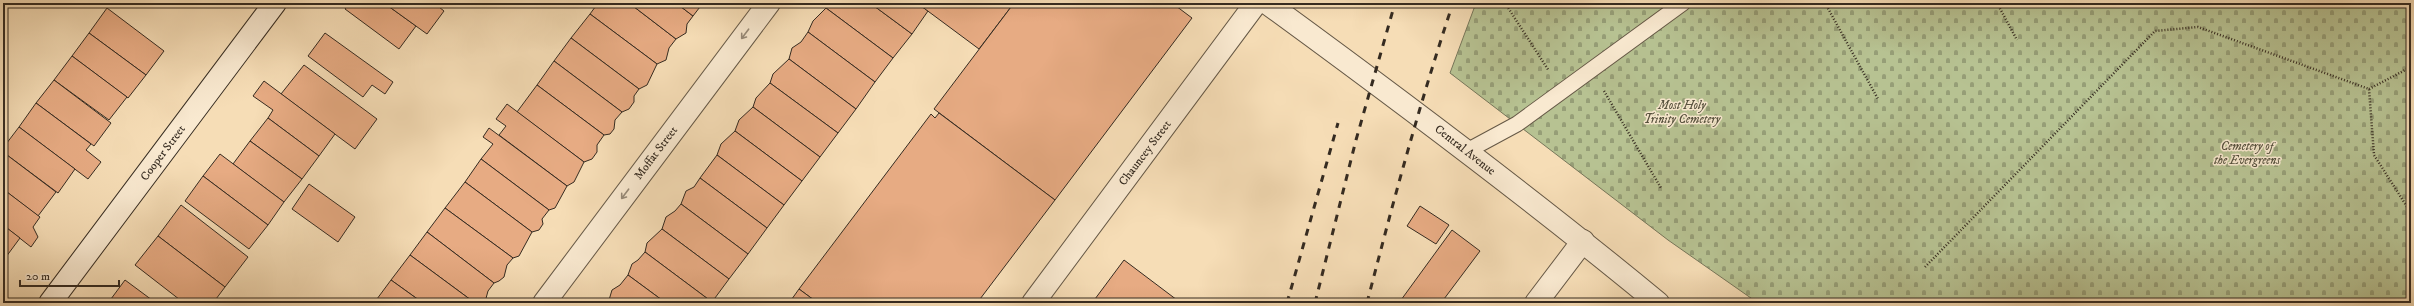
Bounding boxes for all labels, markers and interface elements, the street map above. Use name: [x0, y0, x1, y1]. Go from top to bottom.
one-way arrow: [741, 29, 749, 40]
park label: Most Holy Trinity Cemetery: [1644, 98, 1722, 127]
street label: Chauncey Street: [1115, 117, 1175, 189]
street label: Cooper Street: [137, 122, 189, 184]
street label: Central Avenue: [1431, 122, 1499, 179]
street label: Moffat Street: [631, 123, 681, 183]
park label: Cemetery of the Evergreens: [2214, 139, 2280, 168]
one-way arrow: [621, 189, 630, 200]
scale bar: [20, 262, 119, 288]
text: 20 m: [26, 269, 50, 284]

